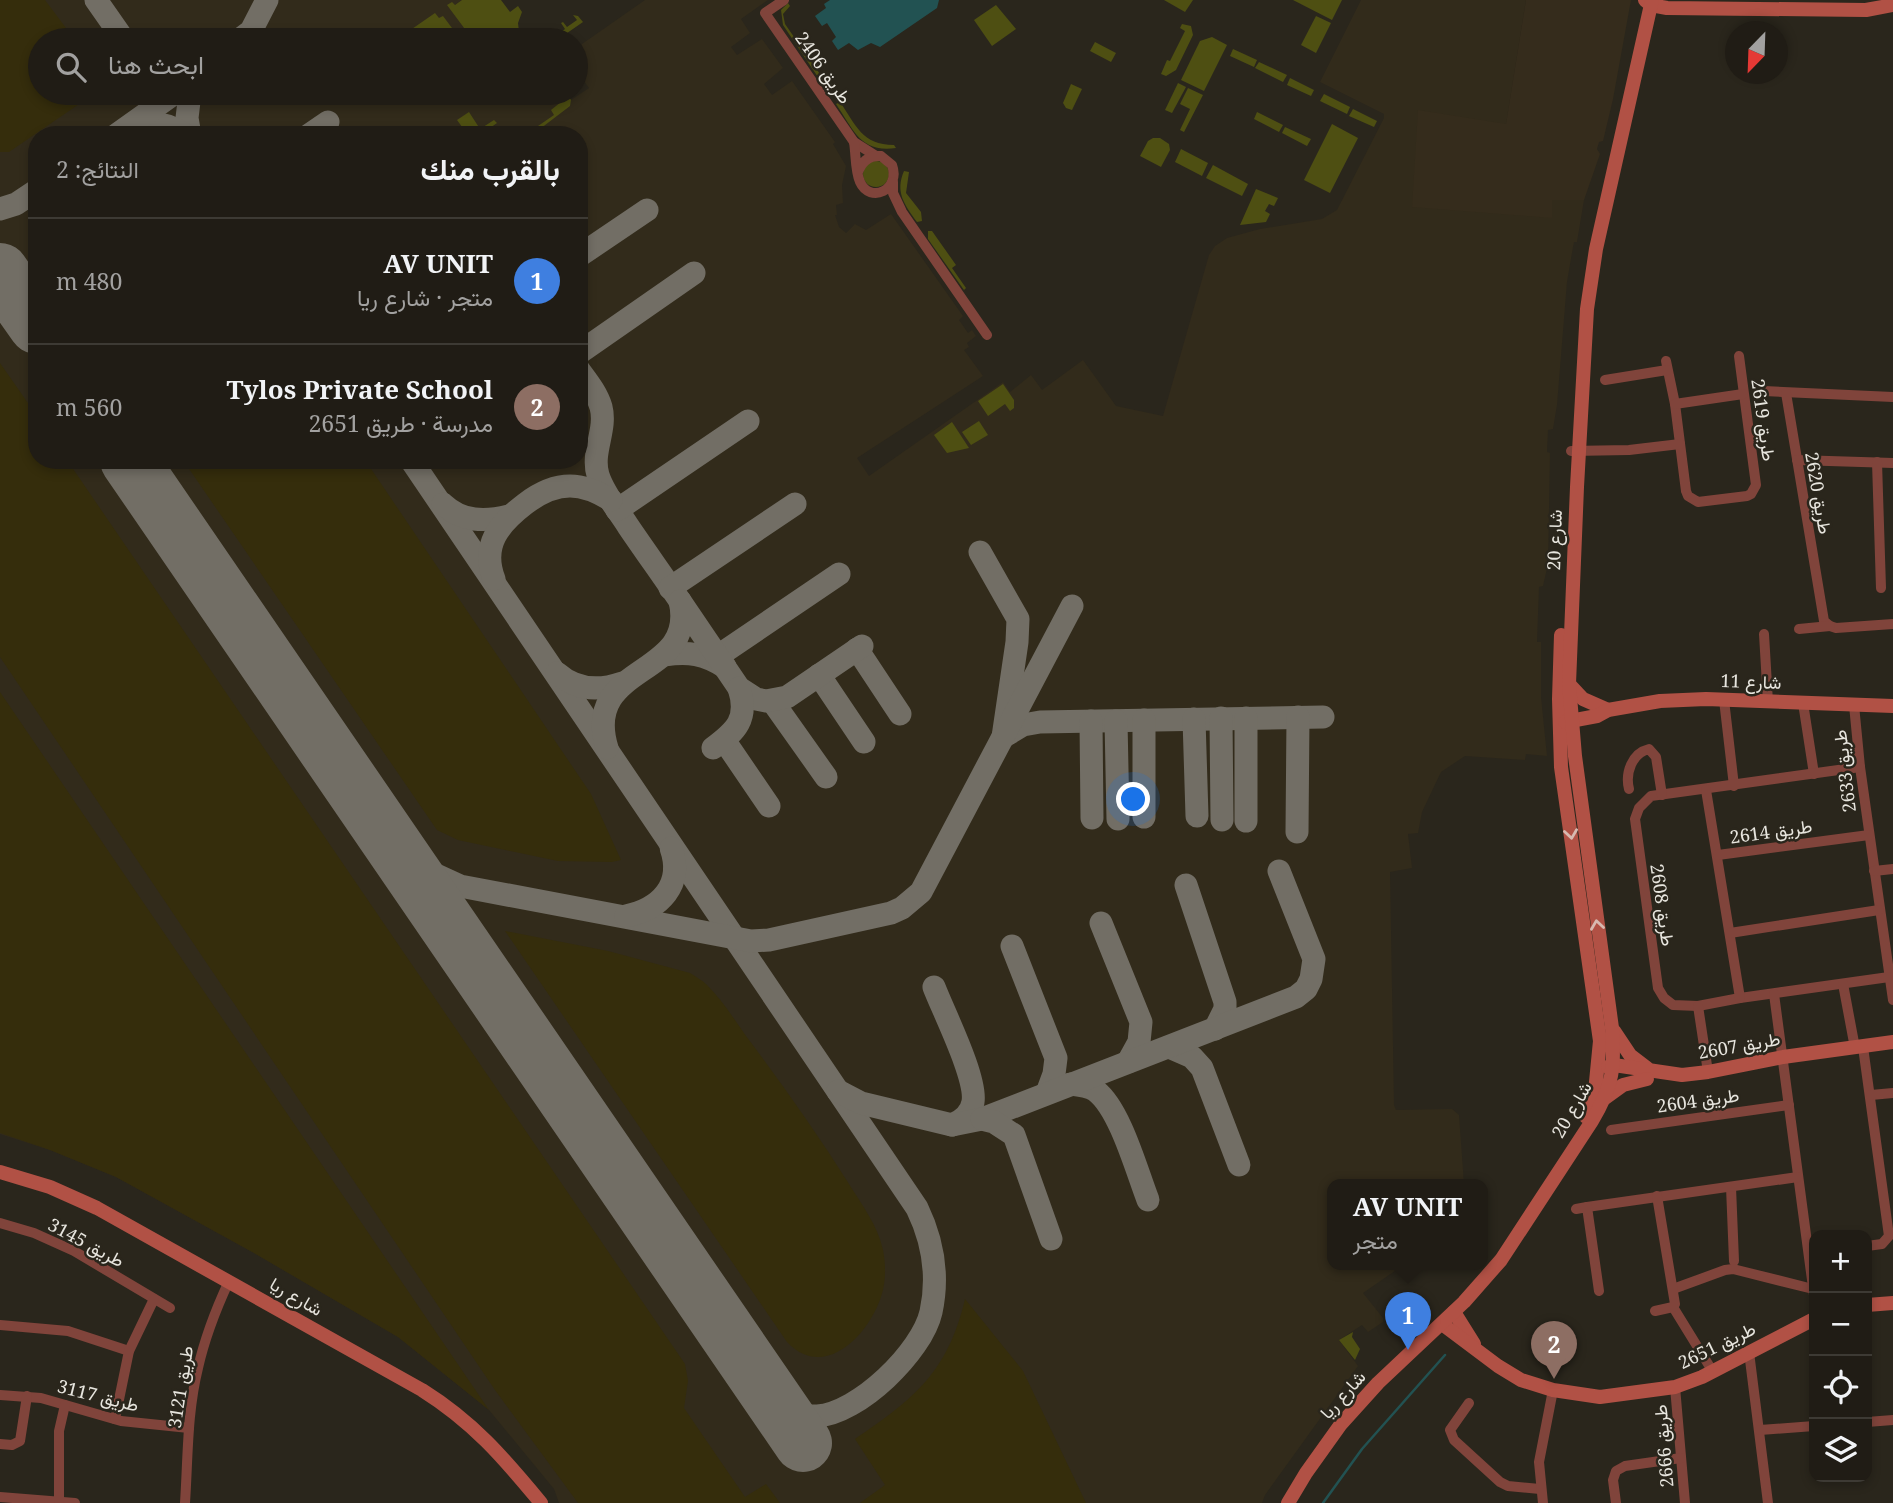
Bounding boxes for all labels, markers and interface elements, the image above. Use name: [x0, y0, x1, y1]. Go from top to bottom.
north arrow: [1725, 21, 1788, 84]
street label: طريق 2406: [790, 27, 857, 108]
search box: [28, 28, 588, 105]
text: ابحث هنا: [108, 46, 204, 82]
icon: search: [52, 48, 90, 86]
text: بالقرب منك: [420, 148, 560, 189]
text: النتائج: 2: [56, 153, 139, 185]
text: AV UNIT: [383, 245, 493, 281]
text: 480 m: [56, 265, 122, 297]
text: 1: [531, 265, 544, 297]
text: متجر · شارع ريا: [357, 281, 493, 313]
text: Tylos Private School: [227, 371, 493, 407]
street label: طريق 2619: [1746, 377, 1782, 463]
text: 560 m: [56, 391, 122, 423]
text: 2: [531, 391, 544, 423]
text: مدرسة · طريق 2651: [308, 407, 493, 439]
street label: طريق 2620: [1800, 450, 1838, 536]
street label: شارع 20: [1541, 509, 1568, 571]
street label: شارع 11: [1720, 668, 1782, 695]
street label: طريق 2633: [1827, 728, 1861, 814]
your location: [1116, 782, 1150, 816]
street label: طريق 2614: [1728, 813, 1814, 849]
one-way arrow: [1564, 829, 1579, 840]
street label: طريق 2608: [1645, 862, 1681, 948]
one-way arrow: [1590, 919, 1605, 931]
street label: طريق 2607: [1696, 1026, 1782, 1064]
street label: شارع 20: [1545, 1077, 1598, 1142]
street label: طريق 2604: [1655, 1082, 1741, 1118]
popup: [1327, 1179, 1488, 1270]
text: AV UNIT: [1353, 1188, 1462, 1224]
street label: طريق 3145: [44, 1212, 129, 1272]
text: متجر: [1353, 1224, 1398, 1256]
map controls: [1809, 1230, 1872, 1482]
button: +: [1809, 1230, 1872, 1293]
street label: شارع ريا: [265, 1271, 327, 1322]
pin: 1: [1385, 1292, 1431, 1350]
button: −: [1809, 1293, 1872, 1356]
street label: طريق 2651: [1674, 1316, 1759, 1374]
pin: 2: [1531, 1321, 1577, 1379]
street label: طريق 3121: [162, 1344, 198, 1430]
button: locate: [1809, 1356, 1872, 1419]
street label: شارع ريا: [1314, 1365, 1371, 1424]
street label: طريق 3117: [55, 1373, 141, 1417]
street label: طريق 2666: [1647, 1404, 1679, 1489]
button: layers: [1809, 1419, 1872, 1482]

